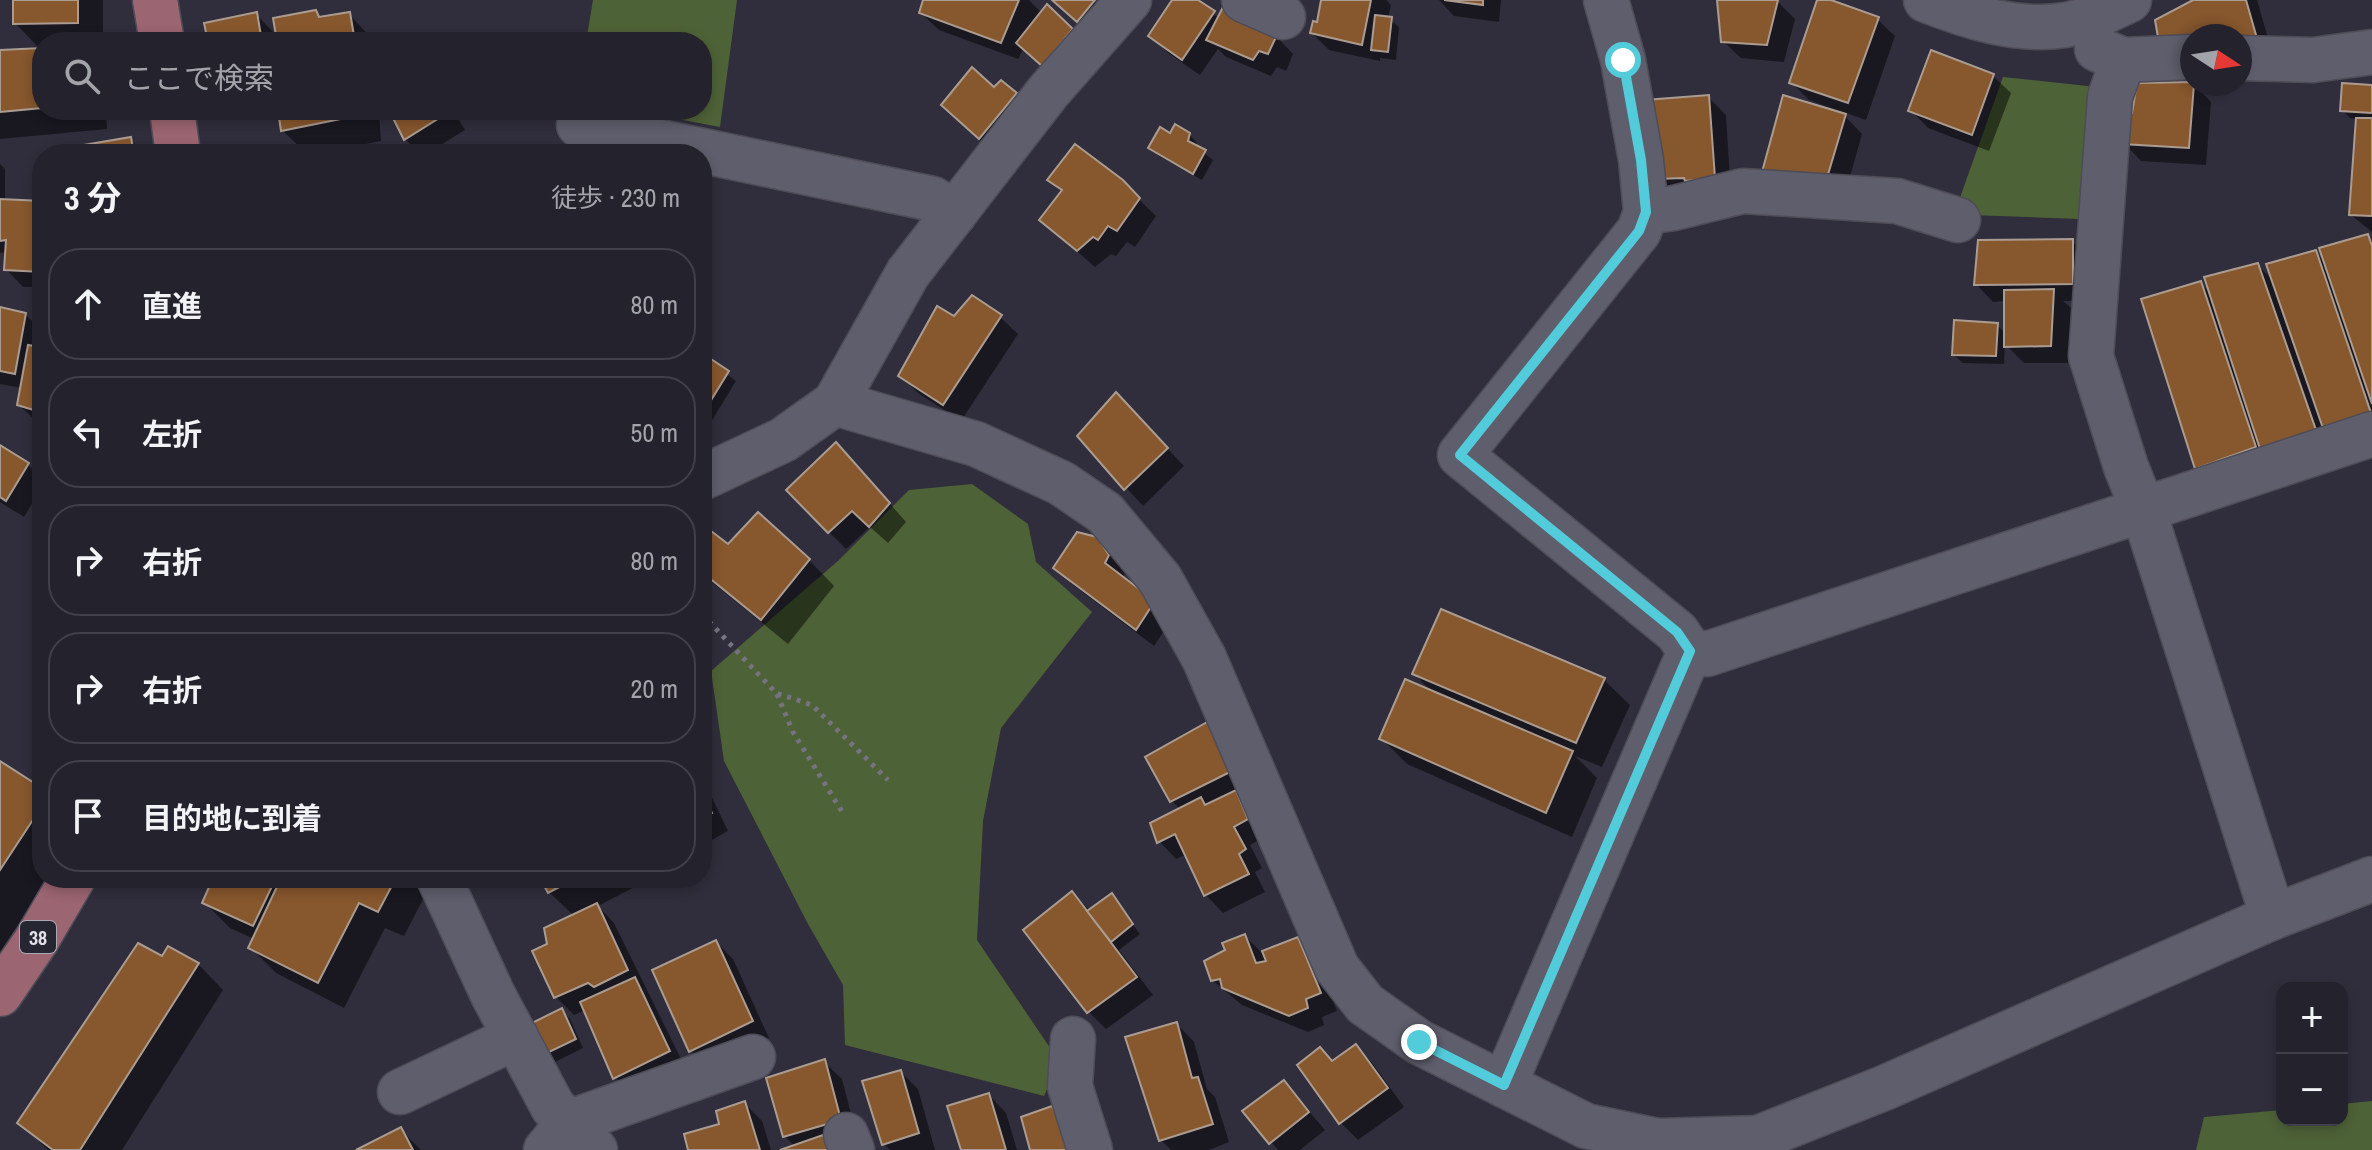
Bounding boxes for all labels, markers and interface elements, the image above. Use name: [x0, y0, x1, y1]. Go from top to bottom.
north arrow: [2180, 24, 2252, 96]
search box: [32, 32, 712, 120]
route start: [1605, 42, 1641, 78]
icon: search: [60, 54, 104, 98]
text: ここで検索: [124, 58, 274, 98]
text: 3 分: [64, 175, 121, 221]
text: 徒歩 · 230 m: [551, 180, 680, 215]
icon: ahead: [66, 282, 110, 326]
text: 直進: [142, 286, 202, 326]
text: 80 m: [631, 287, 678, 322]
icon: left: [66, 410, 110, 454]
text: 左折: [142, 414, 202, 454]
text: 50 m: [631, 415, 678, 450]
icon: right: [66, 538, 110, 582]
text: 右折: [142, 542, 202, 582]
text: 80 m: [631, 543, 678, 578]
icon: right: [66, 666, 110, 710]
text: 右折: [142, 670, 202, 710]
text: 20 m: [631, 671, 678, 706]
icon: arrive: [66, 794, 110, 838]
text: 目的地に到着: [142, 798, 322, 838]
road number: 38: [20, 921, 56, 953]
map controls: [2276, 982, 2348, 1126]
button: +: [2276, 982, 2348, 1054]
route end: [1401, 1024, 1437, 1060]
button: −: [2276, 1054, 2348, 1126]

